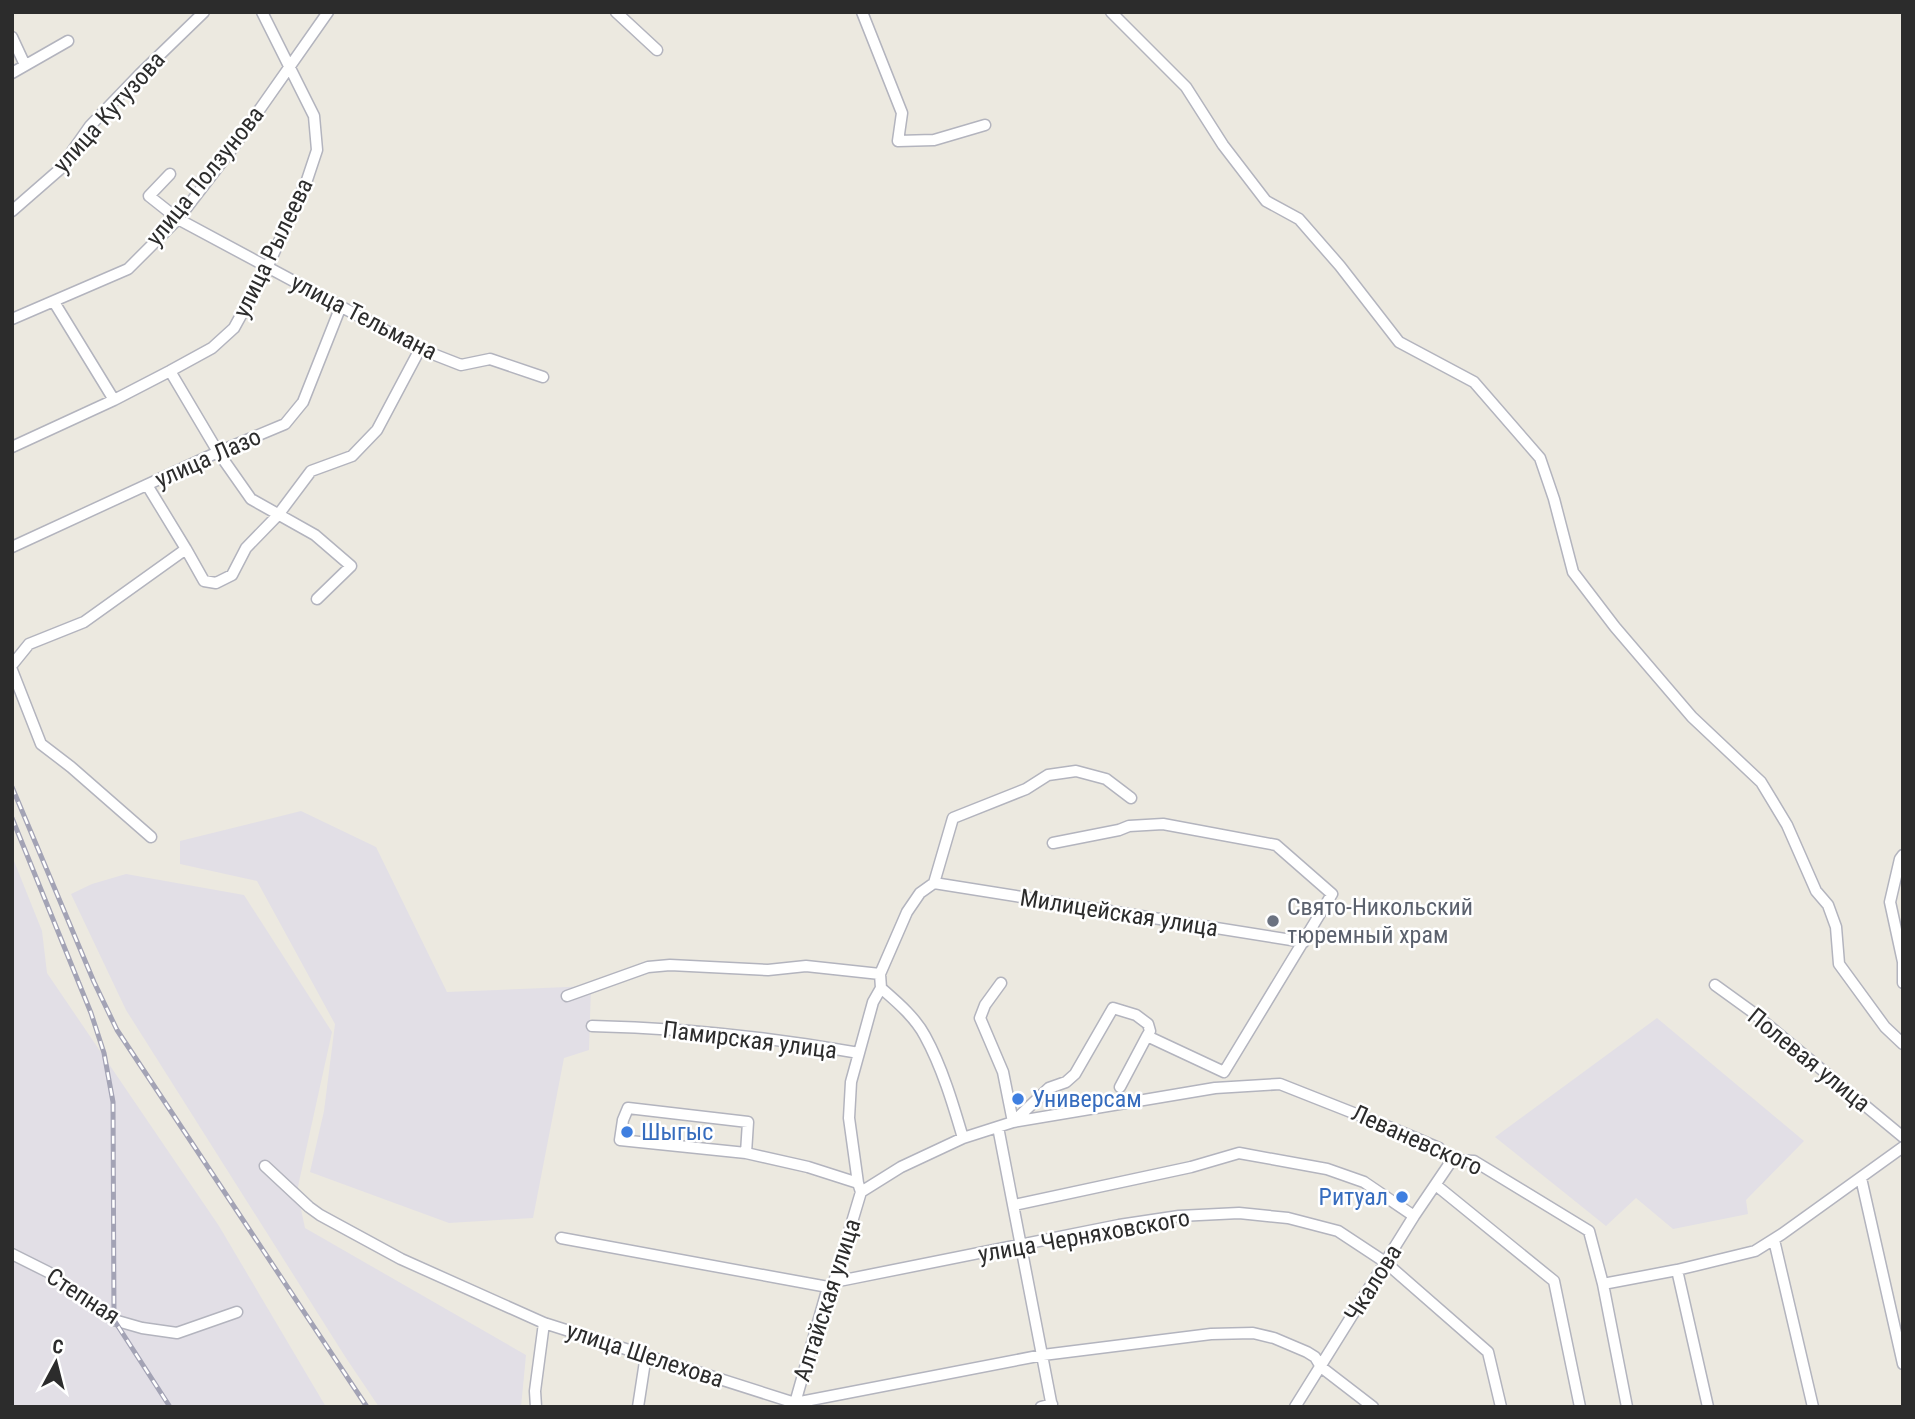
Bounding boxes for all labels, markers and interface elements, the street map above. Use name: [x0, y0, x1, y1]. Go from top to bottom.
street label: улица Кутузова: [47, 46, 171, 178]
street label: улица Ползунова: [140, 101, 270, 251]
street label: улица Рылеева: [227, 174, 319, 322]
street label: улица Тельмана: [286, 268, 442, 366]
street label: улица Лазо: [151, 422, 265, 494]
street label: Милицейская улица: [1018, 884, 1220, 942]
place label: Свято-Никольский тюремный храм: [1287, 893, 1473, 949]
marker: Свято-Никольский тюремный храм: [1265, 913, 1281, 929]
street label: Полевая улица: [1742, 1002, 1876, 1118]
street label: Памирская улица: [661, 1015, 839, 1065]
place label: Универсам: [1032, 1085, 1142, 1113]
marker: Универсам: [1010, 1091, 1026, 1107]
street label: Леваневского: [1347, 1099, 1487, 1181]
place label: Шыгыс: [641, 1118, 713, 1146]
marker: Шыгыс: [619, 1124, 635, 1140]
place label: Ритуал: [1319, 1183, 1388, 1211]
marker: Ритуал: [1394, 1189, 1410, 1205]
street label: улица Черняховского: [976, 1204, 1192, 1268]
street label: Алтайская улица: [788, 1215, 866, 1385]
street label: Чкалова: [1339, 1239, 1407, 1327]
street label: Степная: [41, 1262, 125, 1330]
street label: улица Шелехова: [563, 1316, 727, 1394]
north arrow: [21, 1328, 91, 1398]
text: С: [51, 1335, 65, 1359]

